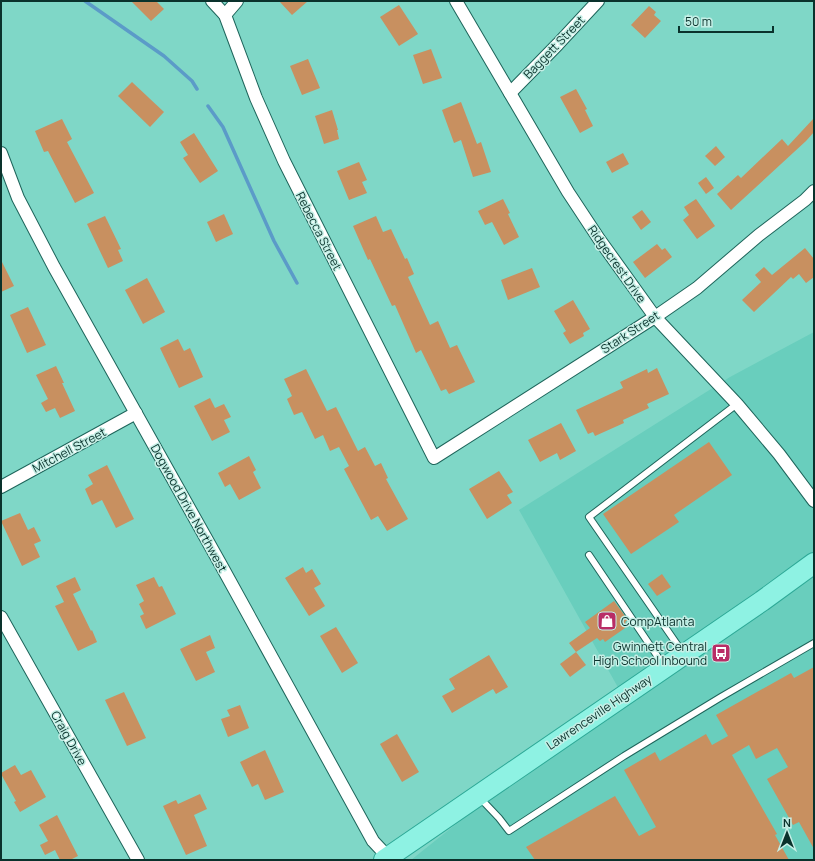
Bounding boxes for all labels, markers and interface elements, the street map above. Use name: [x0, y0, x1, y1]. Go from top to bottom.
scale bar: [679, 8, 773, 34]
street label: Baggett Street: [519, 12, 589, 82]
text: 50 m: [685, 13, 712, 30]
street label: Rebecca Street: [292, 189, 346, 273]
street label: Ridgecrest Drive: [584, 222, 650, 306]
street label: Stark Street: [597, 307, 663, 357]
street label: Mitchell Street: [29, 423, 109, 477]
street label: Dogwood Drive Northwest: [147, 441, 231, 575]
shop icon: CompAtlanta: [596, 610, 618, 632]
place label: CompAtlanta: [621, 613, 694, 630]
place label: Gwinnett Central High School Inbound: [593, 638, 707, 669]
bus stop icon: Gwinnett Central High School Inbound: [710, 642, 732, 664]
street label: Lawrenceville Highway: [543, 670, 656, 754]
street label: Craig Drive: [47, 708, 91, 768]
north arrow: [767, 813, 807, 853]
text: N: [783, 815, 791, 830]

